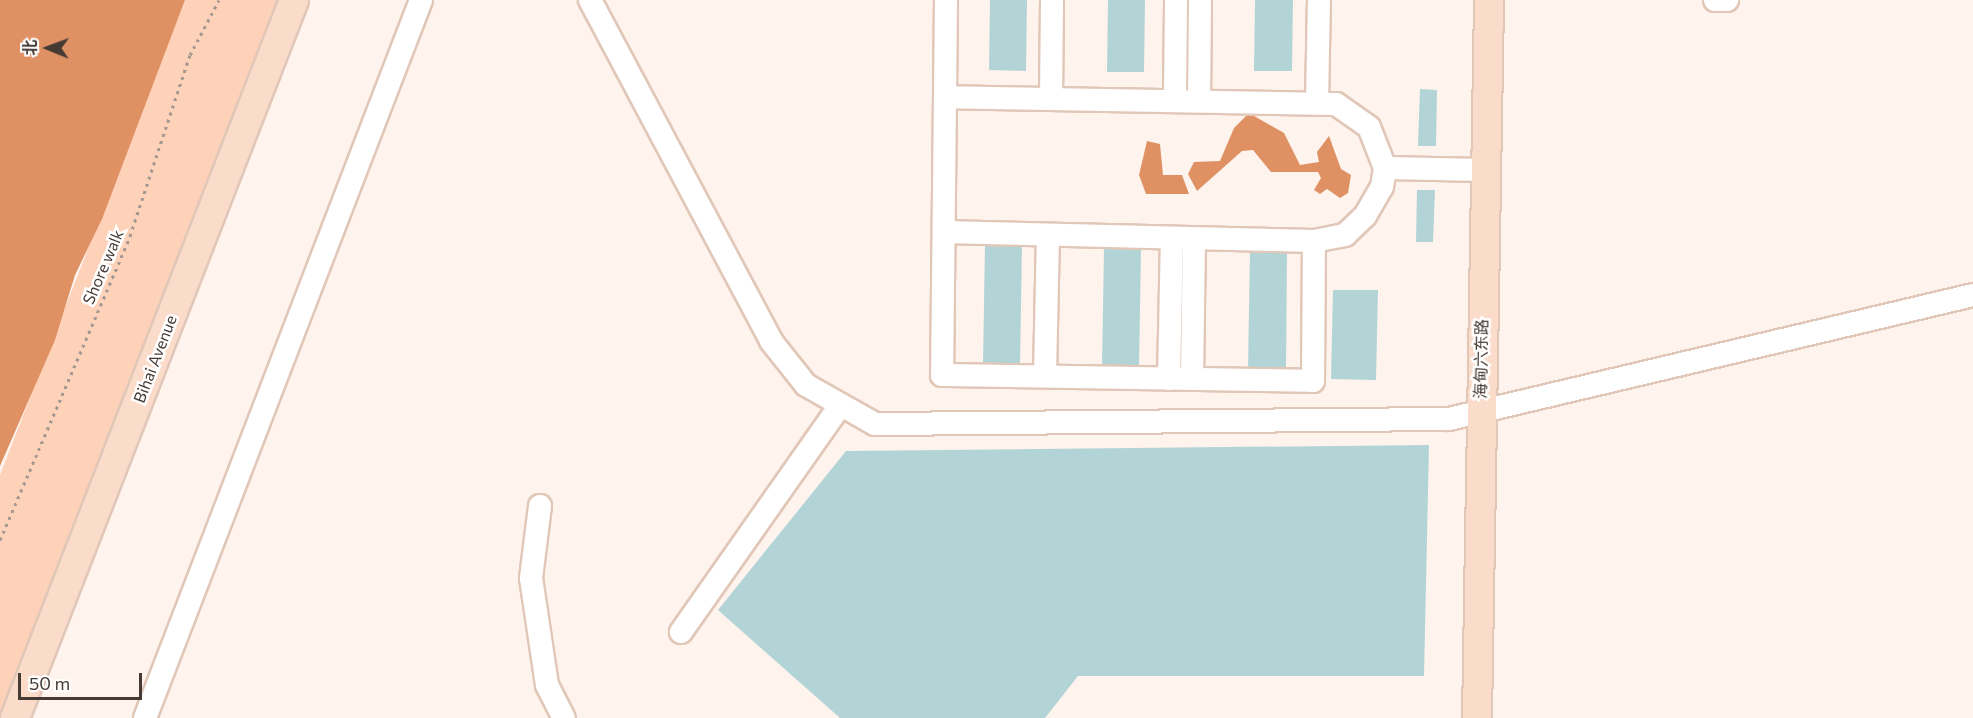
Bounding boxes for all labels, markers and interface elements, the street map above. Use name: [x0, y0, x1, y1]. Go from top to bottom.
north arrow: [18, 18, 78, 78]
text: 北: [20, 40, 39, 56]
street label: Shore walk: [79, 227, 127, 307]
street label: Bihai Avenue: [129, 312, 181, 406]
street label: 海甸六东路: [1471, 319, 1491, 399]
scale bar: [21, 661, 146, 699]
text: 50 m: [29, 672, 70, 694]

